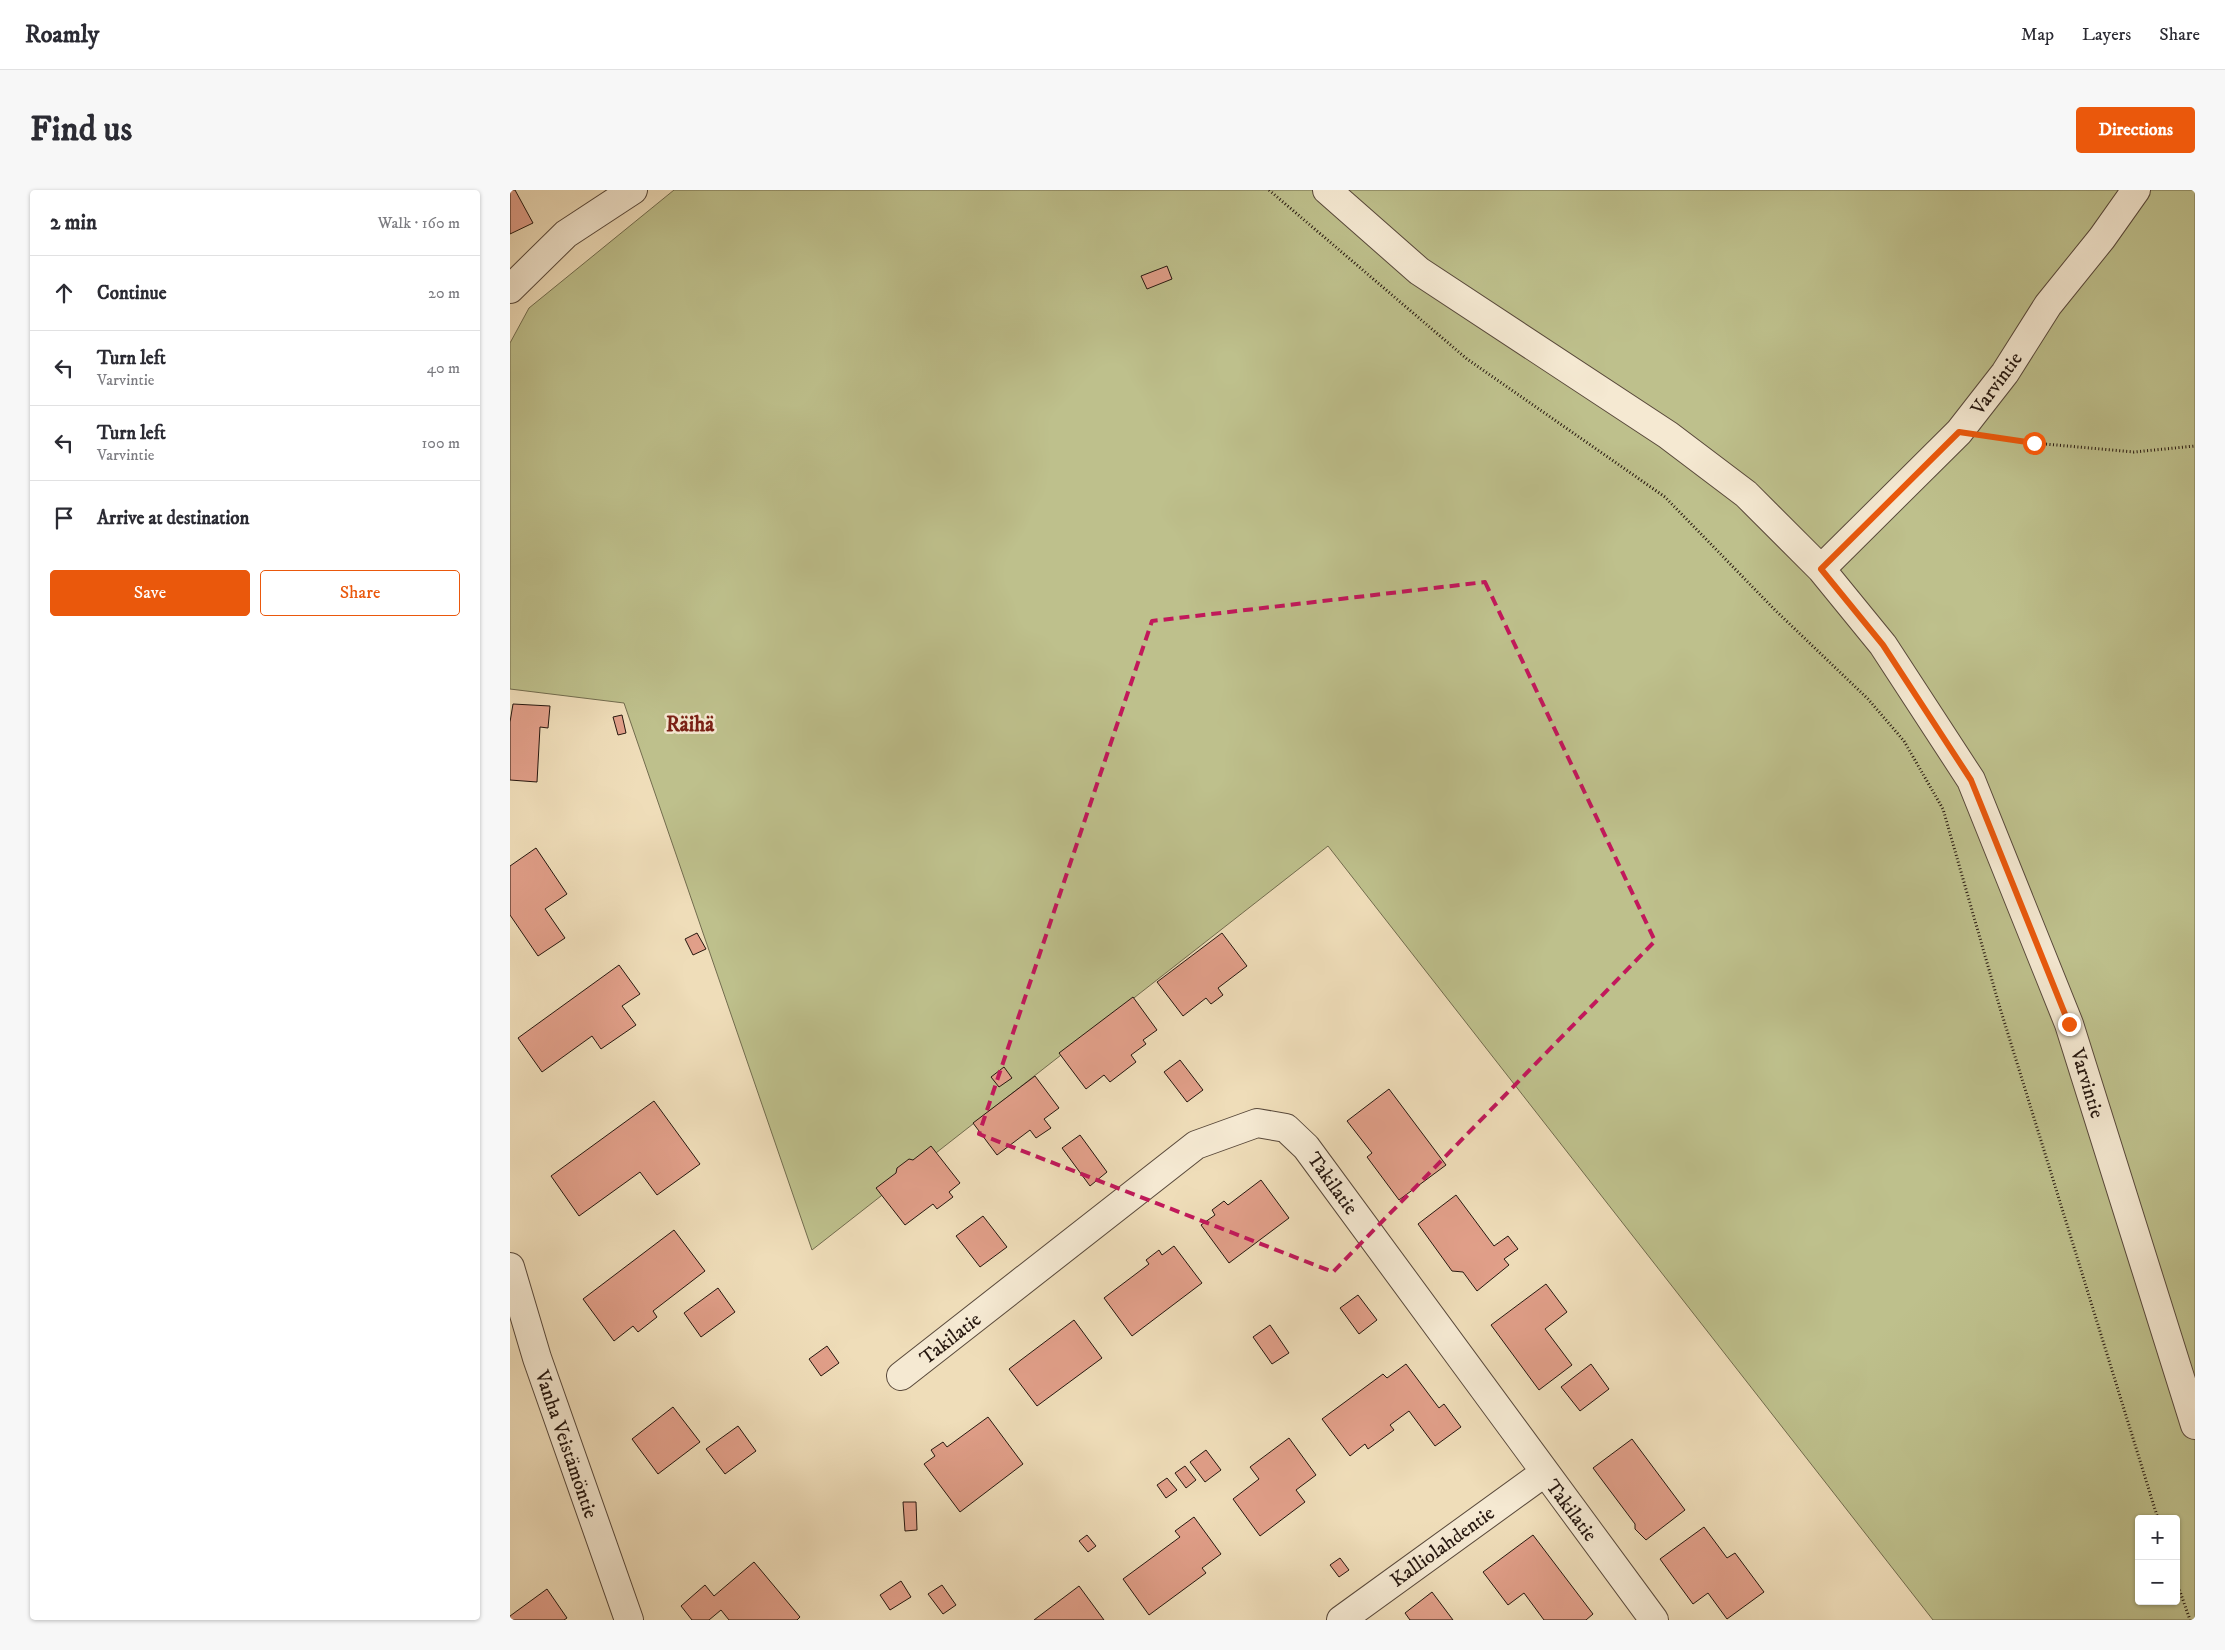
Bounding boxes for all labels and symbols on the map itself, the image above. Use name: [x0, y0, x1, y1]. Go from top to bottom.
street label: Varvintie: [1965, 347, 2028, 421]
route start: [2023, 432, 2046, 455]
district label: Räihä: [666, 712, 715, 738]
route end: [2058, 1013, 2081, 1036]
street label: Varvintie: [2064, 1045, 2109, 1121]
street label: Takilatie: [1301, 1148, 1363, 1220]
street label: Takilatie: [915, 1307, 987, 1371]
street label: Vanha Veistämöntie: [528, 1366, 603, 1522]
street label: Takilatie: [1539, 1475, 1602, 1547]
street label: Kalliolahdentie: [1386, 1501, 1500, 1593]

